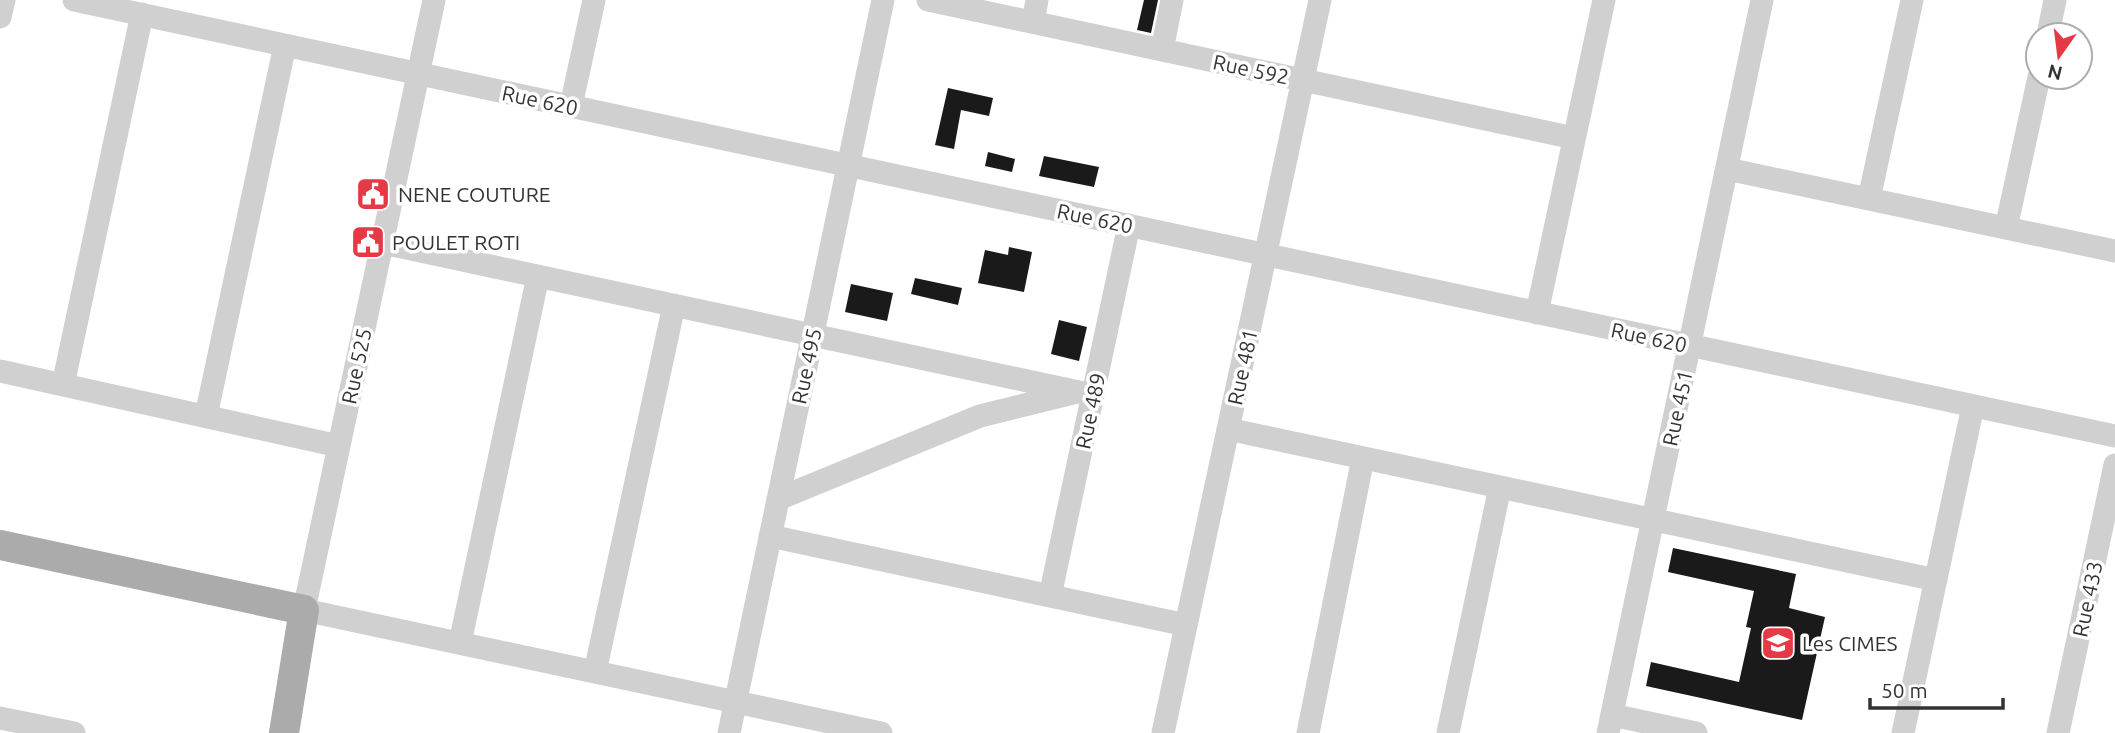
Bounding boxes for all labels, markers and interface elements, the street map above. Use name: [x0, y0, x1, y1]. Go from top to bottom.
north arrow: [2024, 21, 2094, 91]
street label: Rue 592: [1211, 49, 1291, 89]
text: N: [2045, 60, 2064, 85]
street label: Rue 620: [500, 80, 580, 120]
public building icon: NENE COUTURE: [354, 175, 392, 213]
place label: NENE COUTURE: [398, 182, 551, 206]
street label: Rue 620: [1055, 198, 1135, 238]
public building icon: POULET ROTI: [349, 223, 387, 261]
place label: POULET ROTI: [392, 230, 520, 254]
street label: Rue 620: [1609, 317, 1689, 357]
street label: Rue 525: [336, 326, 376, 406]
street label: Rue 495: [786, 326, 826, 406]
street label: Rue 481: [1222, 327, 1262, 407]
street label: Rue 451: [1657, 368, 1697, 448]
street label: Rue 489: [1070, 371, 1110, 451]
street label: Rue 433: [2067, 559, 2107, 639]
school or university icon: Les CIMES: [1759, 624, 1797, 662]
place label: Les CIMES: [1802, 631, 1898, 655]
scale bar: [1870, 666, 2003, 710]
text: 50 m: [1881, 678, 1928, 702]

